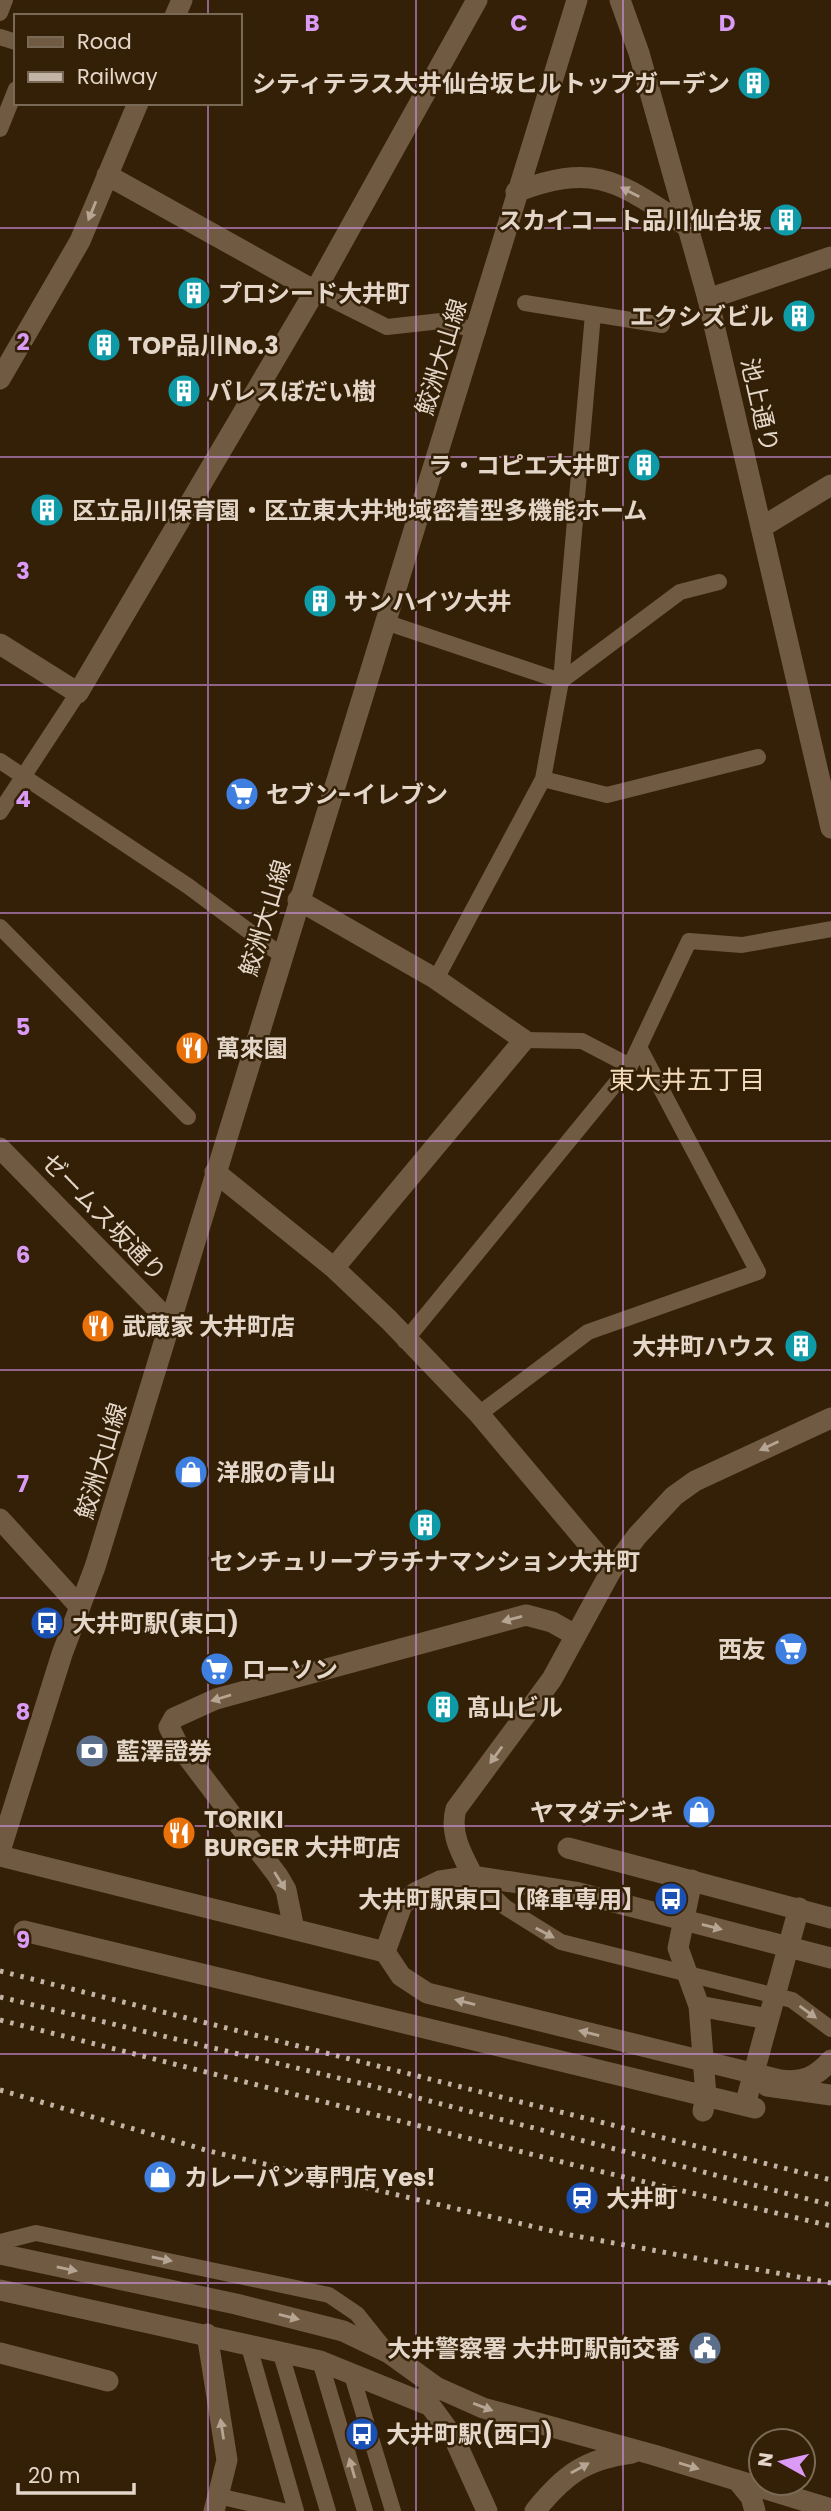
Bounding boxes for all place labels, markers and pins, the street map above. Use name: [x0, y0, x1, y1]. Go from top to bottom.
building icon: シティテラス大井仙台坂ヒルトップガーデン: [735, 64, 773, 102]
place label: シティテラス大井仙台坂ヒルトップガーデン: [252, 67, 730, 100]
building icon: スカイコート品川仙台坂: [767, 201, 805, 239]
place label: スカイコート品川仙台坂: [498, 204, 762, 237]
building icon: プロシード大井町: [175, 274, 213, 312]
place label: プロシード大井町: [218, 277, 410, 310]
building icon: エクシズビル: [780, 297, 818, 335]
place label: エクシズビル: [630, 300, 774, 333]
building icon: TOP品川No.3: [85, 326, 123, 364]
place label: TOP品川No.3: [128, 329, 279, 362]
building icon: パレスぼだい樹: [165, 372, 203, 410]
place label: パレスぼだい樹: [208, 375, 376, 408]
building icon: ラ・コピエ大井町: [625, 446, 663, 484]
place label: ラ・コピエ大井町: [428, 449, 620, 482]
building icon: 区立品川保育園・区立東大井地域密着型多機能ホーム: [28, 491, 66, 529]
place label: 区立品川保育園・区立東大井地域密着型多機能ホーム: [72, 494, 647, 527]
building icon: サンハイツ大井: [301, 582, 339, 620]
place label: サンハイツ大井: [344, 585, 512, 618]
supermarket icon: セブン-イレブン: [223, 775, 261, 813]
place label: セブン-イレブン: [266, 778, 448, 811]
restaurant icon: 萬來園: [173, 1029, 211, 1067]
place label: 萬來園: [216, 1032, 288, 1065]
restaurant icon: 武蔵家 大井町店: [79, 1307, 117, 1345]
place label: 武蔵家 大井町店: [122, 1310, 295, 1343]
building icon: 大井町ハウス: [782, 1327, 820, 1365]
place label: 大井町ハウス: [632, 1330, 776, 1363]
shop icon: 洋服の青山: [172, 1453, 210, 1491]
place label: 洋服の青山: [216, 1456, 336, 1489]
building icon: センチュリープラチナマンション大井町: [406, 1506, 444, 1544]
place label: センチュリープラチナマンション大井町: [210, 1545, 640, 1578]
bus stop icon: 大井町駅(東口): [28, 1604, 66, 1642]
place label: 大井町駅(東口): [72, 1607, 239, 1640]
supermarket icon: 西友: [772, 1630, 810, 1668]
place label: 西友: [718, 1633, 766, 1666]
supermarket icon: ローソン: [198, 1650, 236, 1688]
place label: ローソン: [242, 1653, 338, 1686]
building icon: 髙山ビル: [424, 1688, 462, 1726]
place label: 髙山ビル: [467, 1691, 563, 1724]
bank icon: 藍澤證券: [73, 1732, 111, 1770]
place label: 藍澤證券: [116, 1735, 212, 1768]
shop icon: ヤマダデンキ: [680, 1793, 718, 1831]
place label: ヤマダデンキ: [530, 1796, 674, 1829]
place label: TORIKI BURGER 大井町店: [204, 1803, 400, 1864]
restaurant icon: TORIKI BURGER 大井町店: [160, 1814, 198, 1852]
bus stop icon: 大井町駅東口【降車専用】: [652, 1880, 690, 1918]
place label: 大井町駅東口【降車専用】: [358, 1883, 646, 1916]
shop icon: カレーパン専門店 Yes!: [141, 2158, 179, 2196]
place label: カレーパン専門店 Yes!: [184, 2161, 436, 2194]
station icon: 大井町: [563, 2179, 601, 2217]
place label: 大井町: [606, 2182, 678, 2215]
public building icon: 大井警察署 大井町駅前交番: [686, 2329, 724, 2367]
place label: 大井警察署 大井町駅前交番: [387, 2332, 680, 2365]
bus stop icon: 大井町駅(西口): [343, 2415, 381, 2453]
place label: 大井町駅(西口): [386, 2418, 553, 2451]

